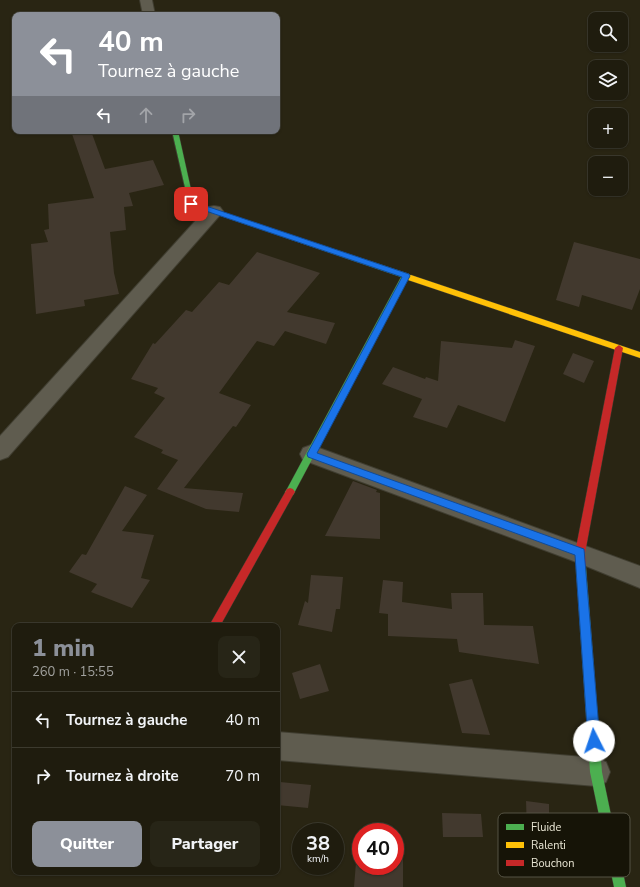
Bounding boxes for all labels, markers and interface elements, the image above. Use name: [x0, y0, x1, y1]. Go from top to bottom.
map controls: [588, 12, 628, 196]
button: search: [588, 12, 628, 52]
text: 40 m: [98, 23, 164, 61]
icon: left: [32, 28, 84, 80]
text: Tournez à gauche: [98, 59, 239, 83]
button: layers: [588, 60, 628, 100]
icon: left: [93, 104, 115, 126]
icon: ahead: [135, 104, 157, 126]
icon: right: [177, 104, 199, 126]
button: +: [588, 108, 628, 148]
button: −: [588, 156, 628, 196]
pin: [174, 187, 208, 221]
icon: arrive: [180, 193, 202, 215]
text: 1 min: [32, 632, 95, 664]
button: close: [218, 636, 260, 678]
text: 260 m · 15:55: [32, 663, 114, 681]
icon: left: [32, 709, 54, 731]
text: Tournez à gauche: [66, 710, 188, 730]
text: 40 m: [225, 710, 260, 730]
position arrow: [573, 720, 615, 762]
icon: right: [32, 765, 54, 787]
text: Tournez à droite: [66, 766, 179, 786]
text: 70 m: [225, 766, 260, 786]
legend: [498, 813, 630, 877]
text: Fluide: [531, 820, 561, 835]
button: Quitter: [32, 821, 142, 867]
button: Partager: [150, 821, 260, 867]
speed limit sign: 40: [352, 823, 404, 875]
text: 38: [306, 830, 330, 857]
text: Ralenti: [531, 838, 566, 853]
text: km/h: [307, 852, 329, 866]
text: Bouchon: [531, 856, 574, 871]

